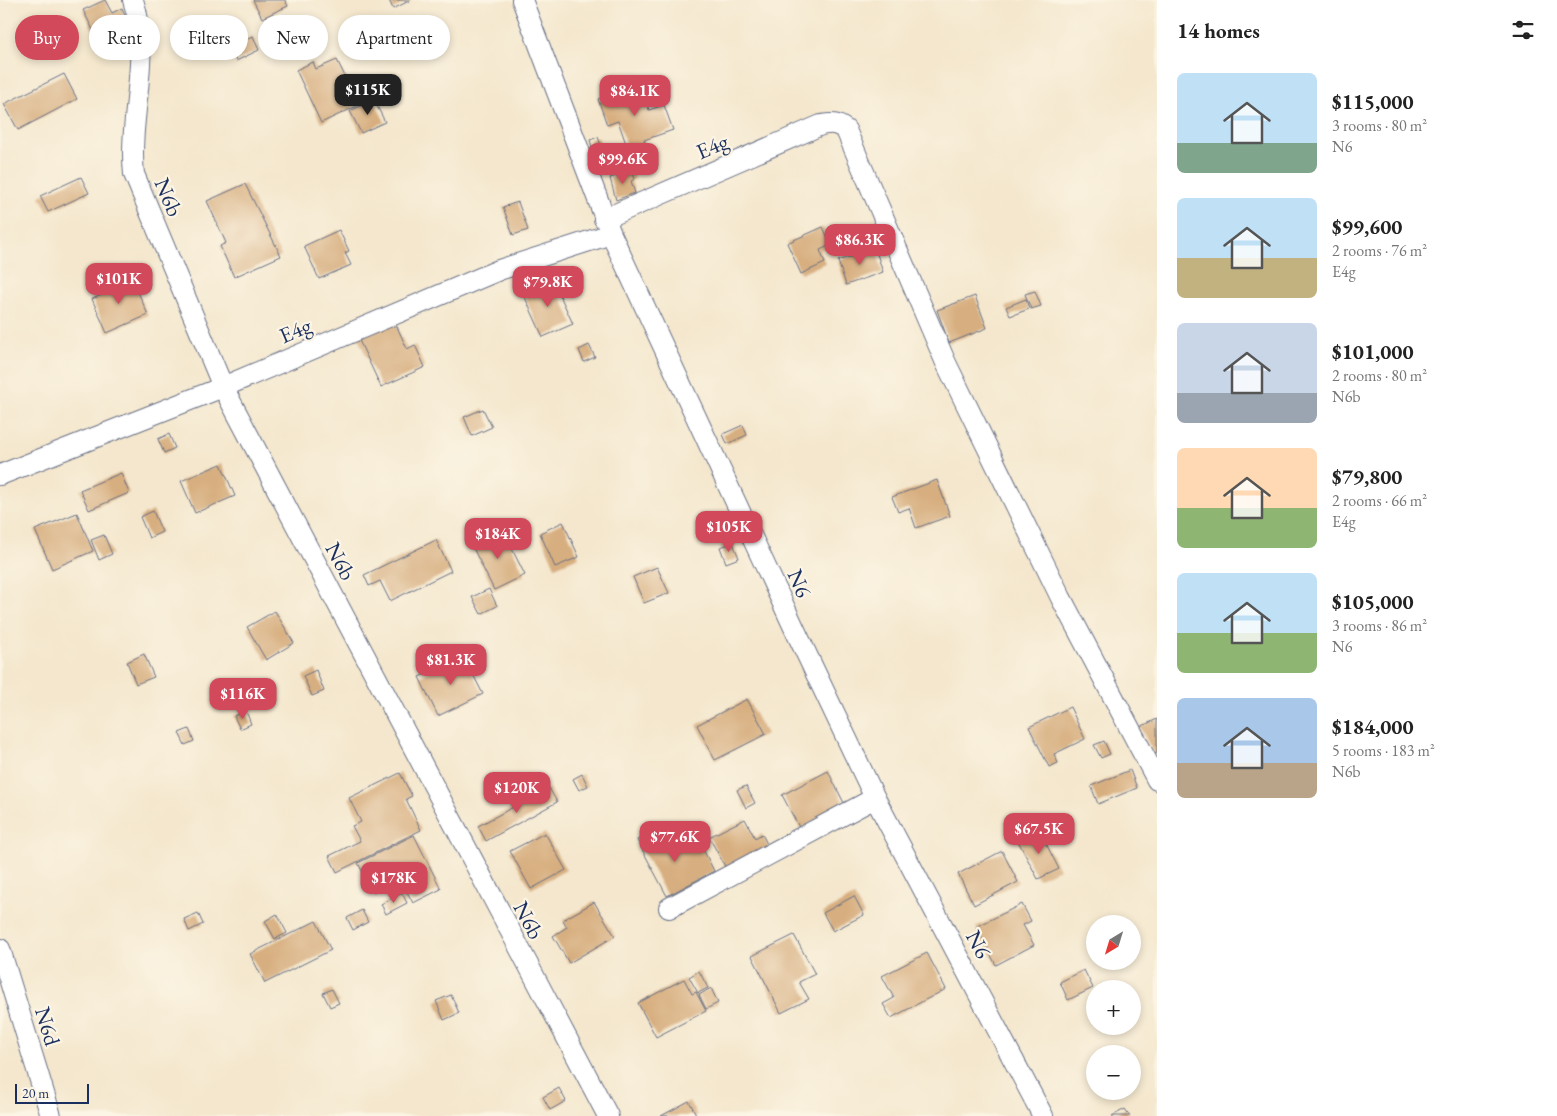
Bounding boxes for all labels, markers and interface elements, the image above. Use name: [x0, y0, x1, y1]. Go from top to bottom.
chip: Buy: [15, 15, 79, 60]
chip: Rent: [89, 15, 160, 60]
chip: Filters: [170, 15, 248, 60]
chip: New: [258, 15, 328, 60]
chip: Apartment: [338, 15, 450, 60]
icon: filters: [1509, 16, 1537, 44]
text: 14 homes: [1177, 17, 1260, 44]
pin: $115K: [333, 74, 403, 116]
pin: $84.1K: [594, 74, 676, 117]
text: $115K: [346, 79, 390, 100]
text: $84.1K: [611, 80, 659, 101]
text: $115,000: [1332, 88, 1414, 115]
icon: home: [1217, 93, 1277, 153]
text: 3 rooms · 80 m²: [1332, 115, 1427, 136]
street label: E4g: [692, 127, 733, 166]
text: N6: [1332, 136, 1352, 157]
pin: $99.6K: [582, 142, 664, 185]
text: $99.6K: [599, 148, 647, 169]
street label: N6b: [148, 173, 190, 221]
text: $99,600: [1332, 213, 1402, 240]
icon: home: [1217, 218, 1277, 278]
pin: $86.3K: [819, 224, 901, 266]
text: $86.3K: [836, 229, 884, 250]
text: 2 rooms · 76 m²: [1332, 240, 1427, 261]
text: E4g: [1332, 261, 1356, 282]
pin: $101K: [84, 262, 154, 305]
pin: $79.8K: [507, 266, 589, 308]
text: $101K: [97, 268, 141, 289]
text: $79.8K: [524, 271, 572, 292]
street label: E4g: [275, 311, 316, 350]
text: $101,000: [1332, 338, 1414, 365]
icon: home: [1217, 343, 1277, 403]
text: 2 rooms · 80 m²: [1332, 365, 1427, 386]
text: N6b: [1332, 386, 1361, 407]
text: $79,800: [1332, 463, 1402, 490]
icon: home: [1217, 468, 1277, 528]
text: 2 rooms · 66 m²: [1332, 490, 1427, 511]
pin: $105K: [694, 510, 764, 553]
text: E4g: [1332, 511, 1356, 532]
text: $105K: [707, 516, 751, 537]
pin: $184K: [463, 518, 533, 560]
text: $184K: [476, 523, 520, 544]
street label: N6b: [319, 537, 363, 585]
street label: N6: [781, 565, 819, 602]
text: $105,000: [1332, 588, 1414, 615]
icon: home: [1217, 593, 1277, 653]
text: 3 rooms · 86 m²: [1332, 615, 1427, 636]
text: N6: [1332, 636, 1352, 657]
pin: $81.3K: [410, 644, 492, 686]
text: $81.3K: [427, 649, 475, 670]
pin: $116K: [208, 678, 278, 720]
text: $116K: [221, 683, 265, 704]
text: $184,000: [1332, 713, 1414, 740]
icon: home: [1217, 718, 1277, 778]
text: 5 rooms · 183 m²: [1332, 740, 1435, 761]
text: N6b: [1332, 761, 1361, 782]
pin: $120K: [482, 772, 552, 814]
text: $120K: [495, 777, 539, 798]
pin: $67.5K: [998, 812, 1080, 855]
text: $67.5K: [1015, 818, 1063, 839]
pin: $77.6K: [634, 820, 716, 863]
text: $77.6K: [651, 826, 699, 847]
pin: $178K: [359, 862, 429, 904]
text: $178K: [372, 867, 416, 888]
street label: N6b: [507, 896, 551, 944]
north arrow: [1086, 915, 1141, 970]
map controls: [1086, 915, 1141, 1100]
street label: N6: [959, 925, 998, 964]
button: +: [1086, 980, 1141, 1035]
street label: N6d: [28, 1003, 67, 1050]
button: −: [1086, 1045, 1141, 1100]
scale bar: [15, 1081, 89, 1104]
text: 20 m: [22, 1084, 49, 1102]

